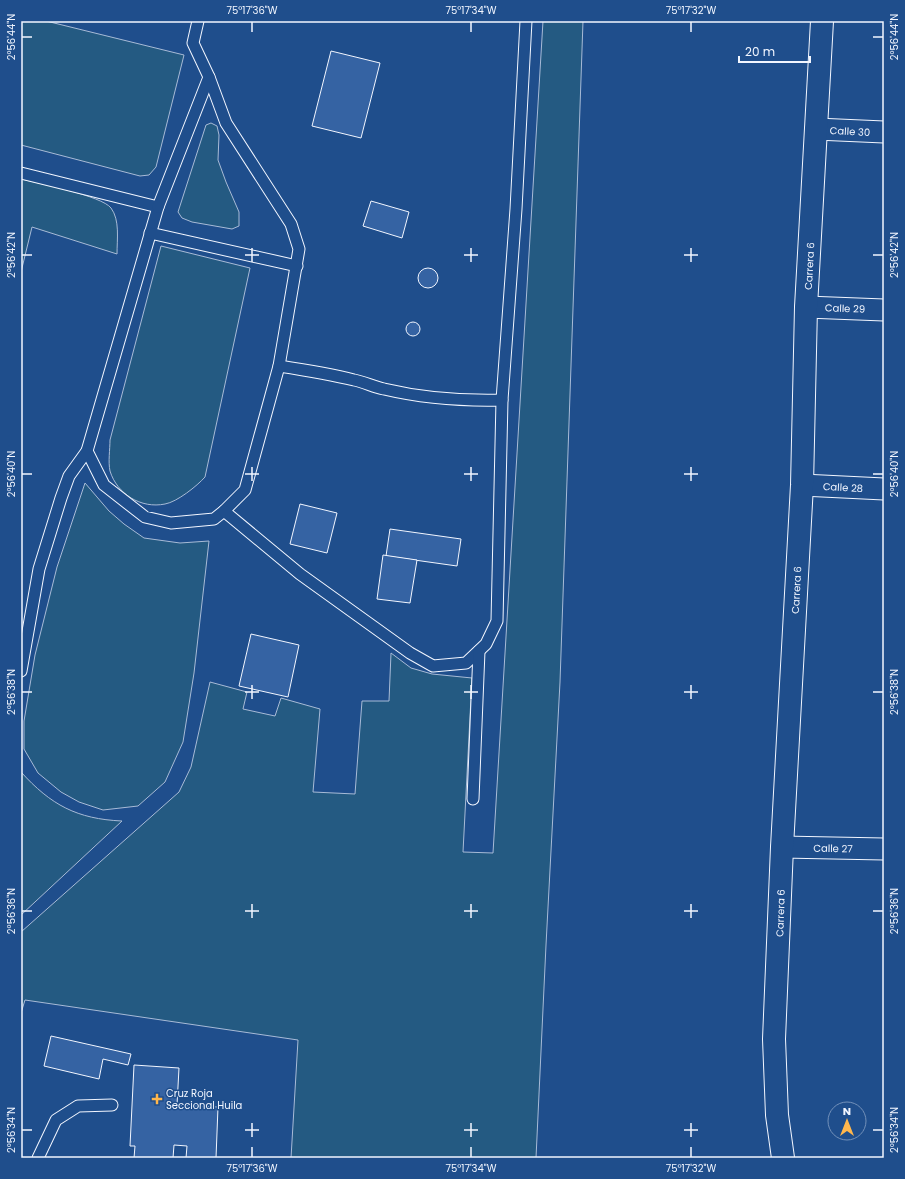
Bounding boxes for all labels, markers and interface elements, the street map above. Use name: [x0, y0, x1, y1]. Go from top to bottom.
text: 75°17'36"W: [226, 3, 278, 18]
text: 75°17'34"W: [446, 3, 497, 18]
text: 75°17'32"W: [666, 3, 716, 18]
text: 2°56'44"N: [4, 14, 19, 60]
text: 2°56'44"N: [887, 14, 902, 60]
scale bar: [739, 38, 810, 64]
text: 20 m: [745, 43, 775, 60]
street label: Calle 30: [829, 123, 871, 140]
text: 2°56'42"N: [4, 232, 19, 278]
text: 2°56'42"N: [887, 232, 902, 278]
street label: Carrera 6: [801, 242, 818, 290]
street label: Calle 29: [825, 300, 865, 317]
text: 2°56'40"N: [4, 451, 19, 497]
text: 2°56'40"N: [887, 451, 902, 497]
street label: Calle 28: [822, 479, 864, 496]
street label: Carrera 6: [788, 566, 805, 614]
text: 2°56'38"N: [4, 669, 19, 715]
text: 2°56'38"N: [887, 669, 902, 715]
street label: Calle 27: [813, 841, 853, 856]
text: 2°56'36"N: [4, 888, 19, 934]
text: 2°56'36"N: [887, 888, 902, 934]
street label: Carrera 6: [772, 889, 789, 937]
place label: Cruz Roja Seccional Huila: [166, 1086, 242, 1113]
marker: Cruz Roja Seccional Huila: [151, 1093, 163, 1105]
north arrow: [827, 1101, 867, 1141]
text: N: [843, 1103, 851, 1119]
text: 2°56'34"N: [4, 1107, 19, 1153]
text: 2°56'34"N: [887, 1107, 902, 1153]
text: 75°17'36"W: [226, 1161, 278, 1176]
text: 75°17'34"W: [446, 1161, 497, 1176]
text: 75°17'32"W: [666, 1161, 716, 1176]

